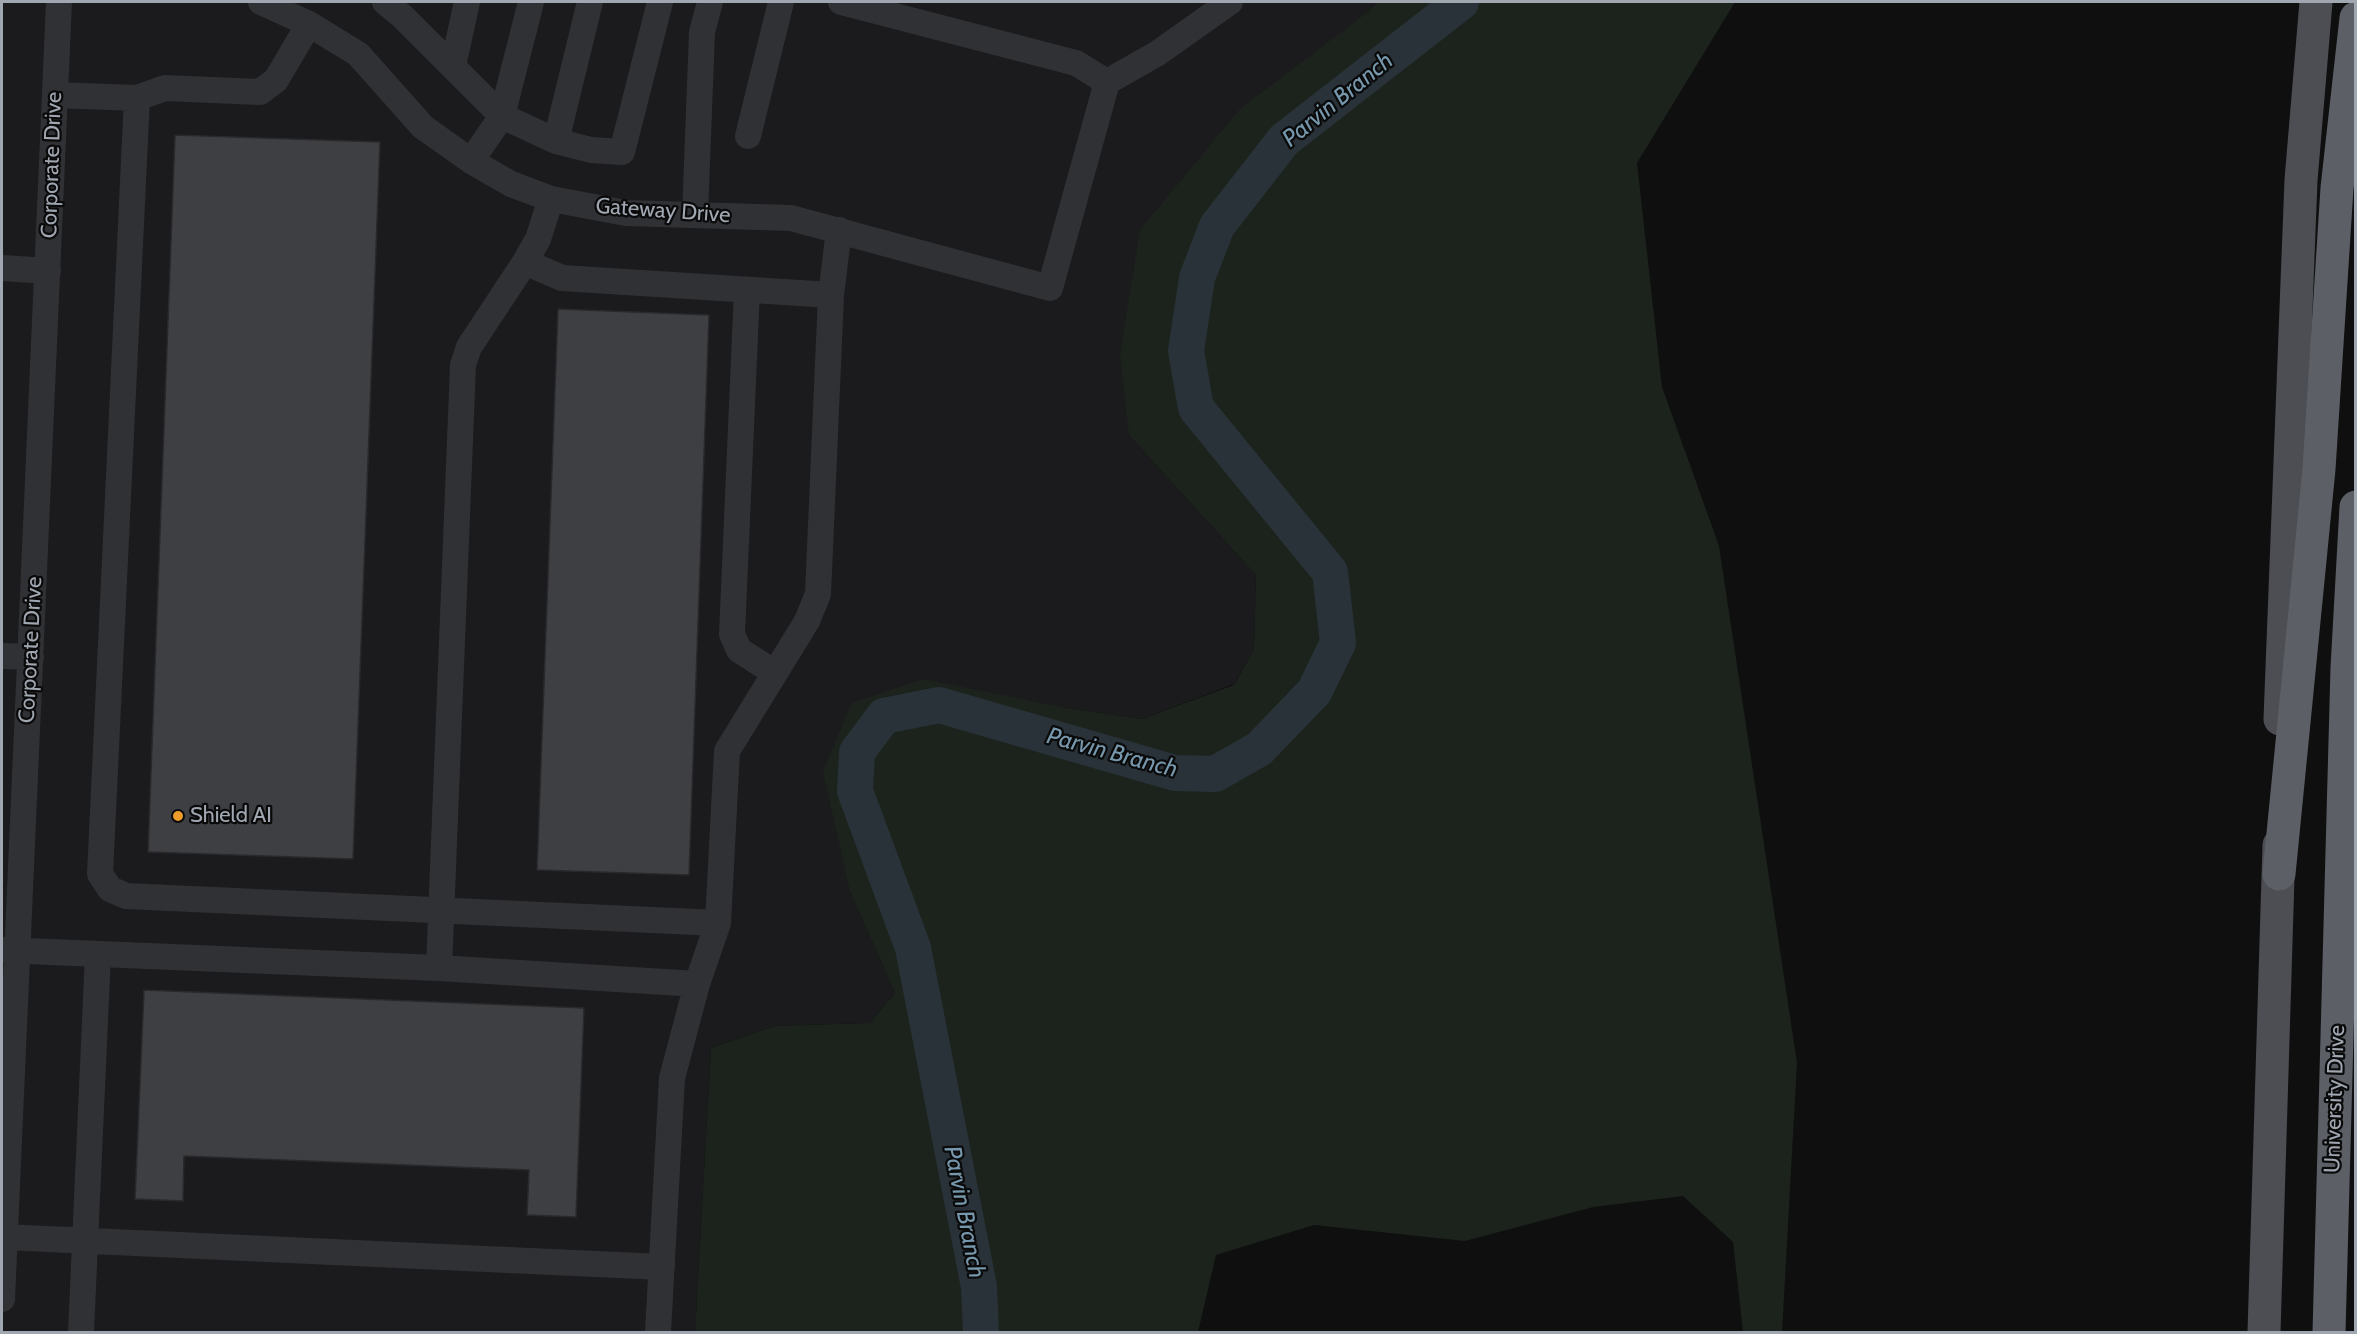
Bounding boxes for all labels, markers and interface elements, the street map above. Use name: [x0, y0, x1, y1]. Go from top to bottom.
water label: Parvin Branch: [1277, 47, 1399, 153]
street label: Corporate Drive: [36, 91, 68, 239]
street label: Gateway Drive: [595, 193, 731, 229]
street label: Corporate Drive: [14, 576, 48, 724]
water label: Parvin Branch: [1044, 722, 1180, 784]
place label: Shield AI: [190, 803, 272, 829]
marker: Shield AI: [171, 809, 185, 823]
street label: University Drive: [2319, 1025, 2351, 1173]
water label: Parvin Branch: [937, 1143, 991, 1281]

